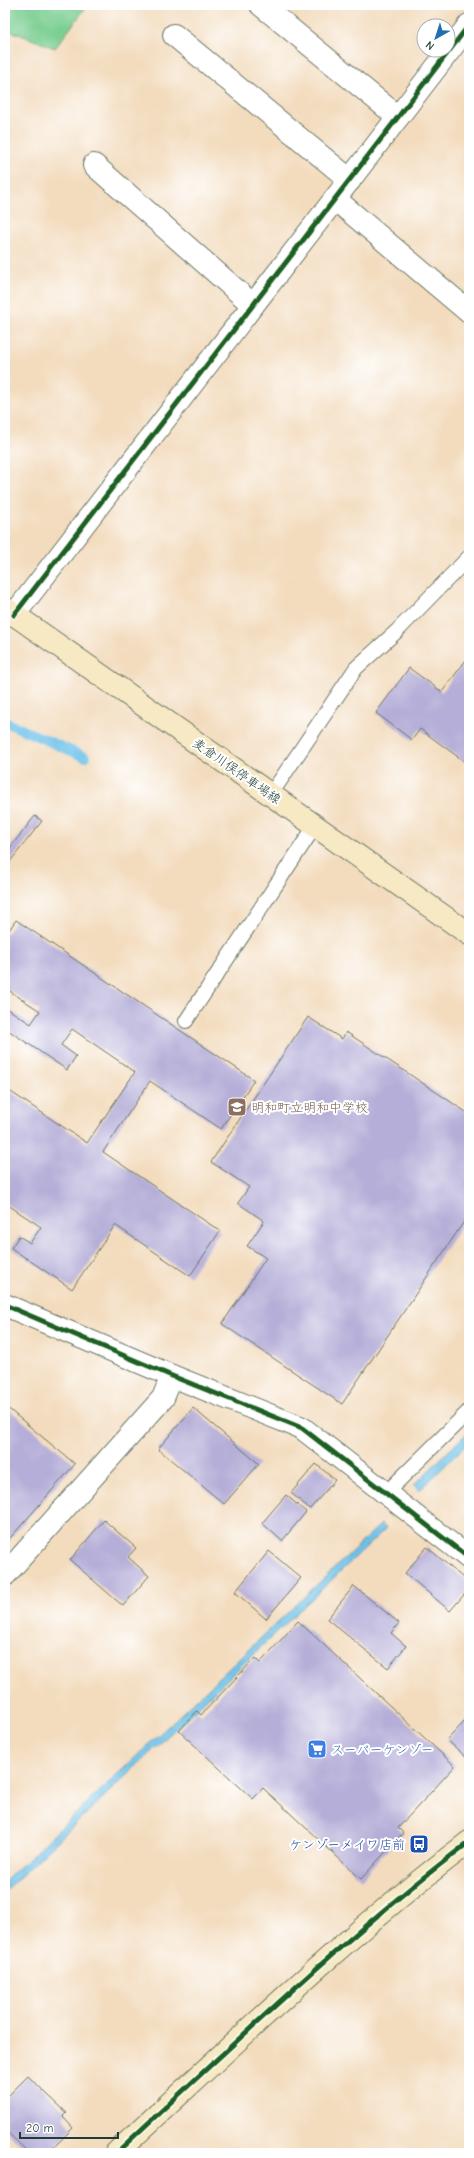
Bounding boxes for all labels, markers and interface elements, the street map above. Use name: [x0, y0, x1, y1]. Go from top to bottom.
north arrow: [416, 18, 456, 58]
text: N: [423, 38, 437, 53]
street label: 麦倉川俣停車場線: [190, 735, 285, 808]
school or university icon: 明和町立明和中学校: [226, 1096, 248, 1118]
place label: 明和町立明和中学校: [251, 1100, 368, 1115]
supermarket icon: スーパーケンゾー: [306, 1738, 328, 1760]
place label: スーパーケンゾー: [331, 1742, 433, 1757]
bus stop icon: ケンゾーメイワ店前: [408, 1833, 430, 1855]
place label: ケンゾーメイワ店前: [289, 1837, 405, 1852]
scale bar: [20, 2114, 118, 2140]
text: 20 m: [26, 2121, 54, 2135]

